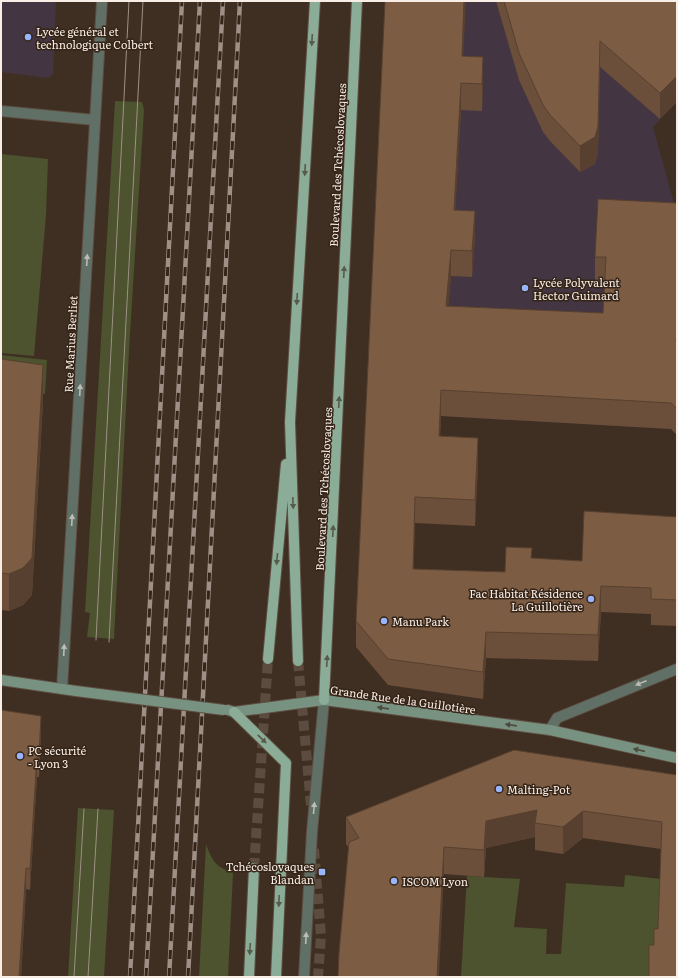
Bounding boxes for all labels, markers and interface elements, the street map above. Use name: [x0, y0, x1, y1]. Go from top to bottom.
place label: Lycée général et technologique Colbert: [36, 23, 154, 52]
marker: Lycée général et technologique Colbert: [23, 32, 33, 42]
one-way arrow: [309, 34, 316, 46]
street label: Boulevard des Tchécoslovaques: [325, 83, 349, 247]
one-way arrow: [301, 164, 308, 176]
one-way arrow: [84, 254, 91, 266]
one-way arrow: [341, 266, 348, 278]
place label: Lycée Polyvalent Hector Guimard: [533, 274, 620, 303]
marker: Lycée Polyvalent Hector Guimard: [520, 283, 530, 293]
one-way arrow: [294, 293, 300, 306]
street label: Rue Marius Berliet: [59, 295, 81, 393]
one-way arrow: [76, 384, 83, 396]
one-way arrow: [335, 396, 342, 408]
street label: Boulevard des Tchécoslovaques: [311, 407, 335, 571]
one-way arrow: [289, 497, 296, 509]
one-way arrow: [68, 514, 75, 526]
one-way arrow: [329, 525, 336, 537]
one-way arrow: [274, 553, 281, 565]
place label: Fac Habitat Résidence La Guillotière: [469, 585, 583, 614]
marker: Fac Habitat Résidence La Guillotière: [586, 594, 596, 604]
place label: Manu Park: [392, 613, 449, 629]
marker: Manu Park: [379, 616, 389, 626]
one-way arrow: [61, 644, 68, 656]
one-way arrow: [324, 654, 330, 667]
street label: Grande Rue de la Guillotière: [329, 681, 477, 717]
one-way arrow: [634, 681, 646, 687]
one-way arrow: [376, 705, 389, 711]
one-way arrow: [505, 722, 517, 728]
one-way arrow: [257, 734, 267, 744]
place label: PC sécurité - Lyon 3: [28, 742, 87, 771]
one-way arrow: [633, 746, 645, 752]
marker: PC sécurité - Lyon 3: [15, 751, 25, 761]
place label: Malting-Pot: [507, 781, 571, 797]
marker: Malting-Pot: [494, 784, 504, 794]
one-way arrow: [311, 802, 318, 814]
place label: Tchécoslovaques Blandan: [226, 858, 314, 887]
marker: Tchécoslovaques Blandan: [317, 867, 327, 877]
place label: ISCOM Lyon: [402, 873, 468, 889]
marker: ISCOM Lyon: [389, 876, 399, 886]
one-way arrow: [276, 895, 283, 907]
one-way arrow: [303, 931, 309, 944]
one-way arrow: [247, 943, 253, 956]

